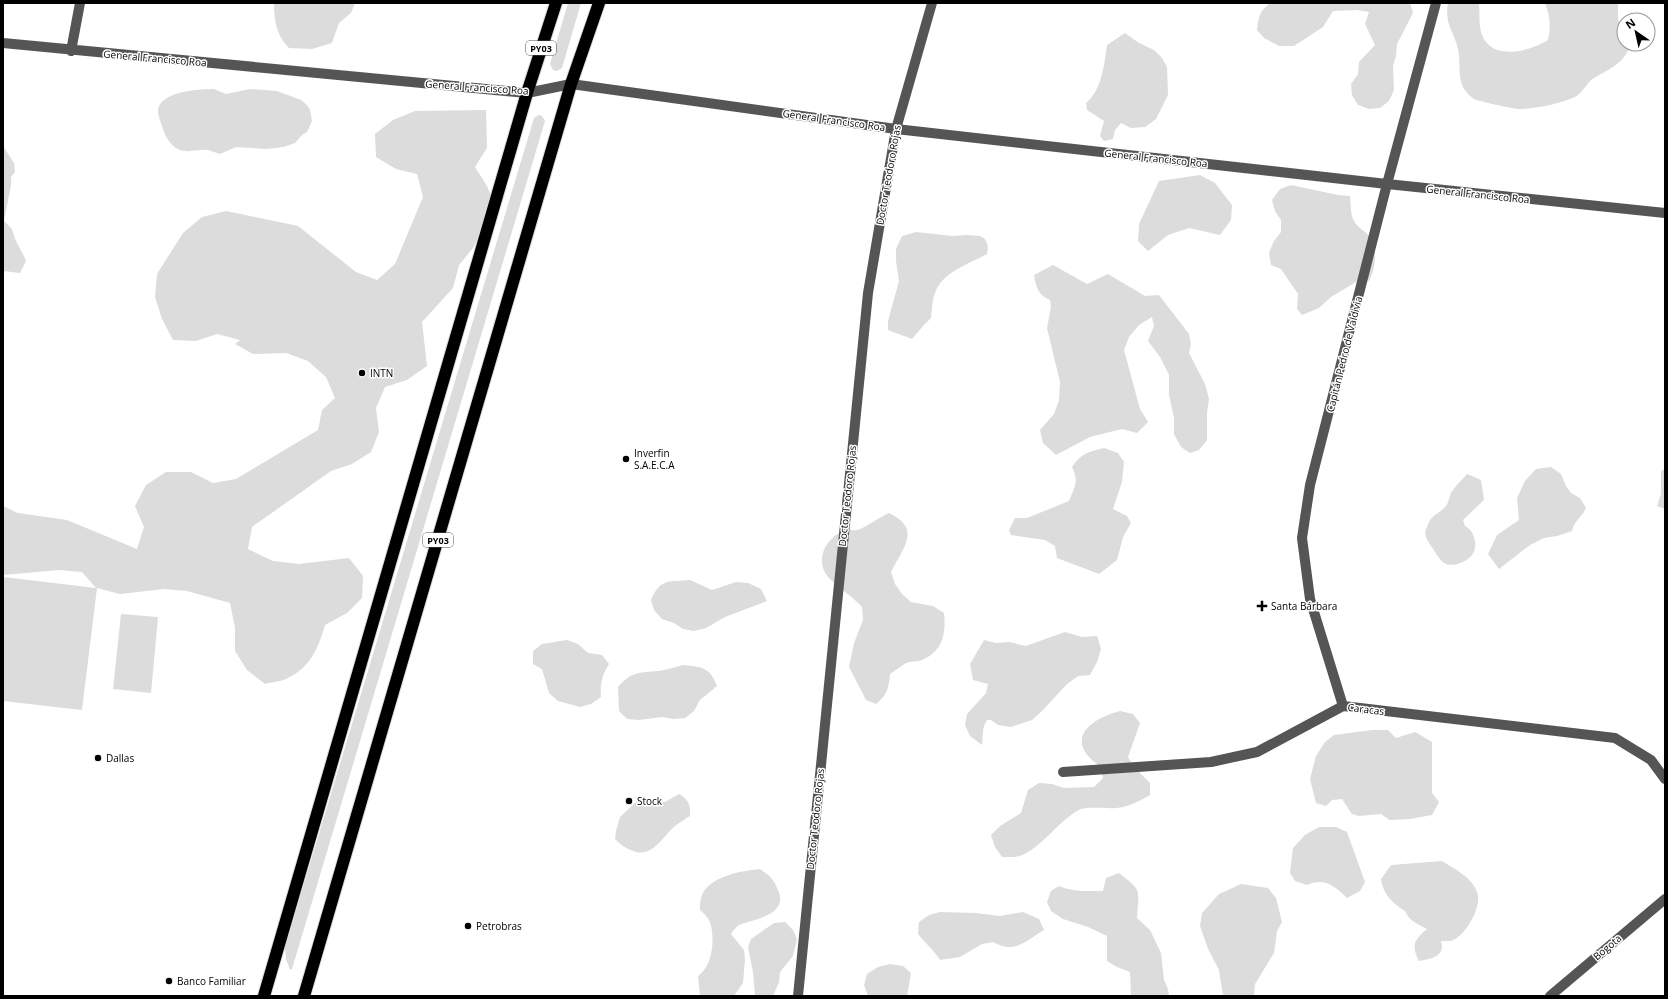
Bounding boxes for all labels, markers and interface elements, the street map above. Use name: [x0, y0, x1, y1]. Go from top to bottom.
north arrow: [1616, 12, 1656, 52]
text: N: [1622, 15, 1638, 32]
road number: PY03: [526, 41, 556, 55]
street label: General Francisco Roa: [103, 47, 207, 69]
street label: General Francisco Roa: [425, 76, 529, 98]
street label: General Francisco Roa: [782, 106, 886, 134]
street label: Doctor Teodoro Rojas: [872, 124, 904, 226]
street label: General Francisco Roa: [1104, 146, 1208, 170]
street label: General Francisco Roa: [1426, 182, 1530, 206]
street label: Capitán Pedro de Valdivia: [1323, 295, 1365, 413]
place label: INTN: [370, 366, 393, 380]
marker: INTN: [357, 368, 367, 378]
street label: Doctor Teodoro Rojas: [835, 445, 859, 547]
place label: Inverfin S.A.E.C.A: [634, 446, 675, 472]
marker: Inverfin S.A.E.C.A: [621, 454, 631, 464]
road number: PY03: [423, 533, 453, 547]
place label: Santa Bárbara: [1271, 599, 1337, 613]
marker: Santa Bárbara: [1256, 600, 1268, 612]
street label: Caracas: [1347, 700, 1385, 718]
place label: Dallas: [106, 751, 134, 765]
marker: Dallas: [93, 753, 103, 763]
street label: Doctor Teodoro Rojas: [803, 768, 827, 870]
place label: Stock: [637, 794, 663, 808]
marker: Stock: [624, 796, 634, 806]
place label: Petrobras: [476, 919, 522, 933]
marker: Petrobras: [463, 921, 473, 931]
street label: Bogota: [1590, 931, 1624, 963]
place label: Banco Familiar: [177, 974, 246, 988]
marker: Banco Familiar: [164, 976, 174, 986]

